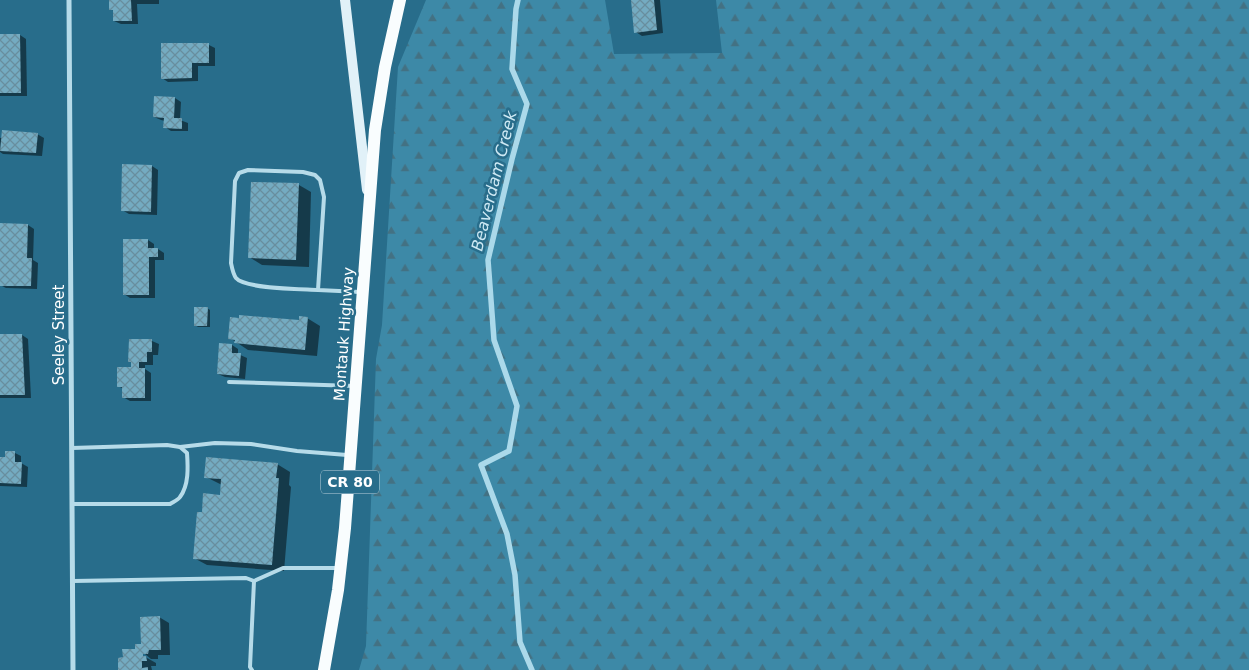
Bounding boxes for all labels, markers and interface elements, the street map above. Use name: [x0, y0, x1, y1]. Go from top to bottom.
water label: Beaverdam Creek: [467, 108, 521, 253]
street label: Montauk Highway: [330, 266, 358, 402]
street label: Seeley Street: [50, 285, 68, 385]
road number: CR 80: [321, 471, 379, 494]

